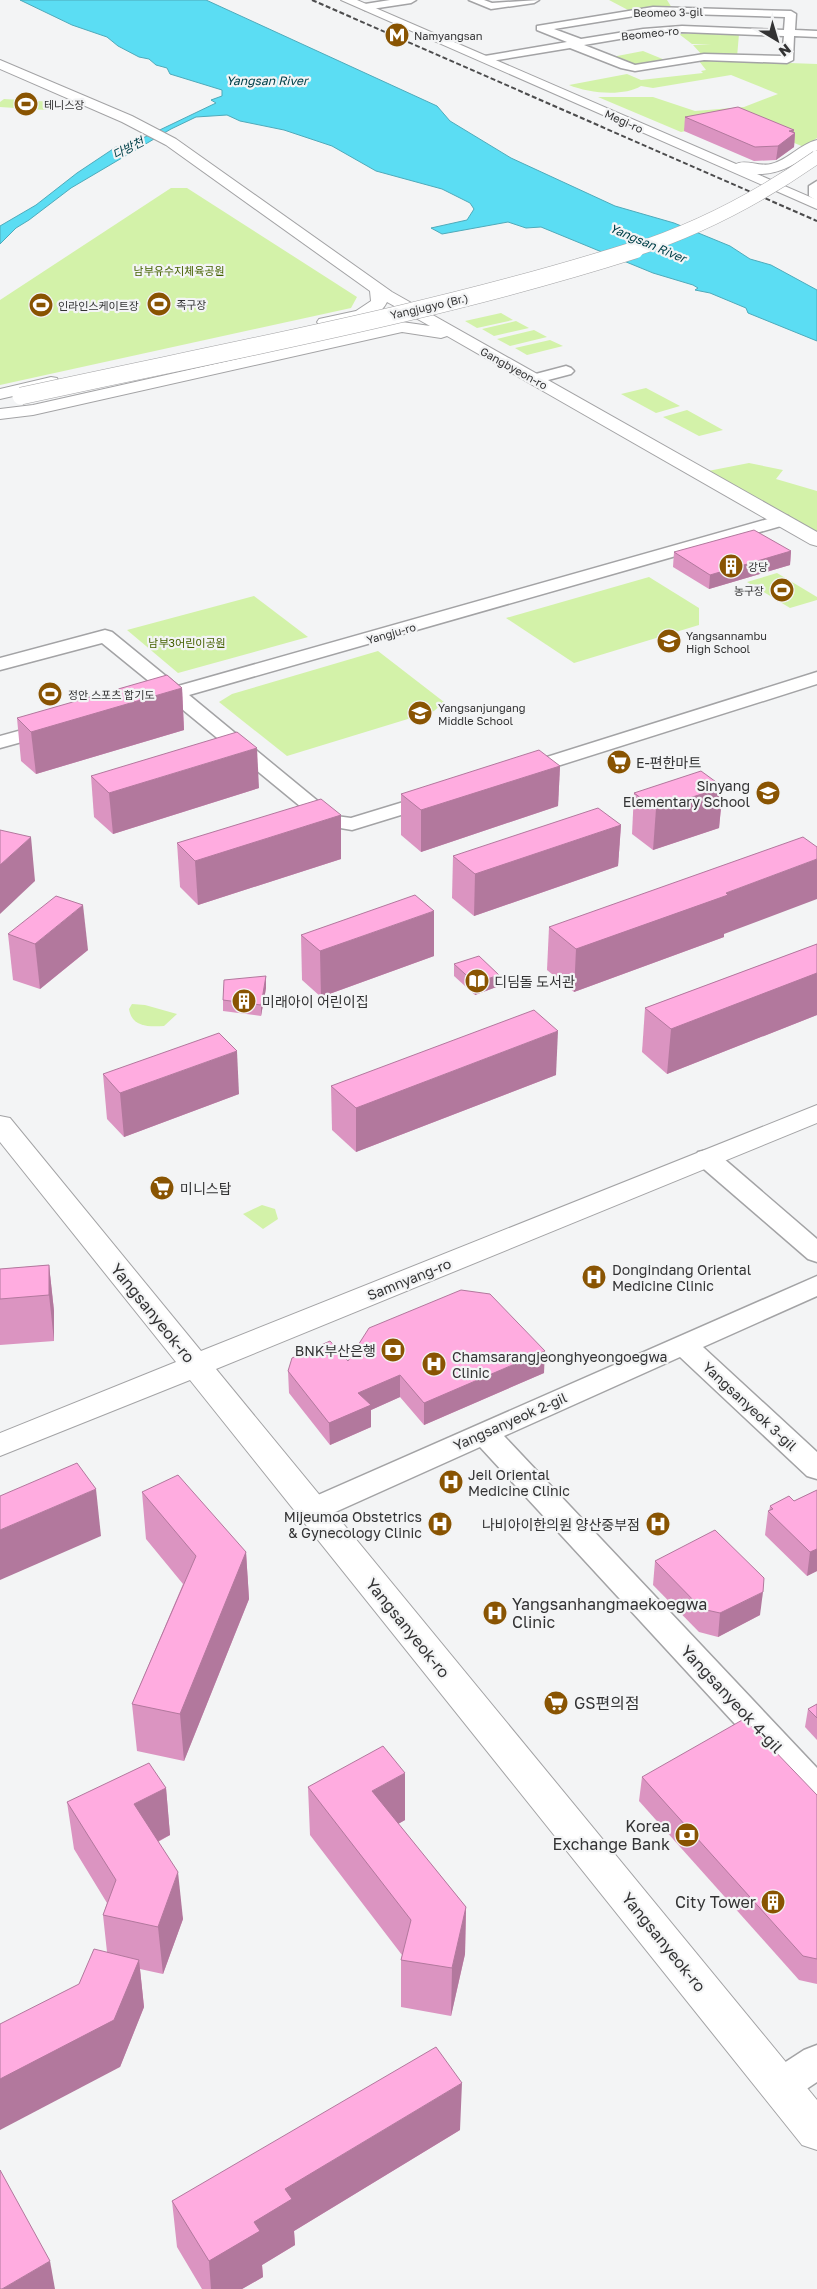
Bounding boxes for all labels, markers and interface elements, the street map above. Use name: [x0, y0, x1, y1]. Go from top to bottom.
street label: Beomeo 3-gil: [633, 5, 703, 19]
north arrow: [752, 15, 802, 65]
metro station icon: Namyangsan: [384, 22, 410, 48]
street label: Beomeo-ro: [620, 23, 680, 42]
place label: Namyangsan: [414, 29, 482, 42]
text: N: [776, 41, 795, 61]
water label: Yangsan River: [226, 73, 310, 88]
sports icon: 테니스장: [13, 91, 39, 117]
place label: 테니스장: [44, 98, 84, 111]
street label: Megi-ro: [603, 107, 646, 135]
water label: 다방천: [110, 133, 148, 162]
water label: Yangsan River: [608, 220, 690, 267]
park label: 남부유수지체육공원: [133, 264, 225, 277]
sports icon: 족구장: [146, 291, 172, 317]
street label: Yangjugyo (Br.): [389, 291, 469, 321]
sports icon: 인라인스케이트장: [28, 292, 54, 318]
place label: 족구장: [176, 298, 206, 311]
place label: 인라인스케이트장: [58, 299, 139, 312]
street label: Gangbyeon-ro: [478, 344, 550, 392]
building icon: 강당: [718, 553, 744, 579]
place label: 강당: [748, 560, 768, 573]
sports icon: 농구장: [769, 577, 795, 603]
place label: 농구장: [734, 584, 764, 597]
street label: Yangju-ro: [365, 620, 417, 646]
school or university icon: Yangsannambu High School: [656, 628, 682, 654]
place label: Yangsannambu High School: [686, 629, 767, 655]
park label: 남부3어린이공원: [148, 636, 226, 649]
sports icon: 정안 스포츠 합기도: [37, 681, 63, 707]
place label: 정안 스포츠 합기도: [68, 688, 154, 701]
school or university icon: Yangsanjungang Middle School: [407, 700, 433, 726]
place label: Yangsanjungang Middle School: [438, 701, 526, 727]
supermarket icon: E-편한마트: [606, 749, 632, 775]
place label: E-편한마트: [636, 754, 701, 771]
place label: Sinyang Elementary School: [623, 777, 750, 810]
school or university icon: Sinyang Elementary School: [755, 780, 781, 806]
library icon: 디딤돌 도서관: [464, 968, 490, 994]
place label: 디딤돌 도서관: [494, 973, 575, 990]
building icon: 미래아이 어린이집: [231, 988, 257, 1014]
place label: 미래아이 어린이집: [262, 993, 369, 1010]
supermarket icon: 미니스탑: [149, 1175, 175, 1201]
place label: 미니스탑: [180, 1180, 232, 1197]
street label: Samnyang-ro: [364, 1254, 454, 1304]
street label: Yangsanyeok-ro: [107, 1259, 199, 1367]
place label: Dongindang Oriental Medicine Clinic: [612, 1261, 751, 1294]
hospital icon: Dongindang Oriental Medicine Clinic: [581, 1264, 607, 1290]
bank icon: BNK부산은행: [380, 1337, 406, 1363]
place label: BNK부산은행: [295, 1342, 376, 1359]
place label: Chamsarangjeonghyeongoegwa Clinic: [452, 1348, 667, 1381]
hospital icon: Chamsarangjeonghyeongoegwa Clinic: [421, 1351, 447, 1377]
street label: Yangsanyeok 3-gil: [699, 1358, 801, 1454]
street label: Yangsanyeok 2-gil: [451, 1388, 569, 1454]
place label: Jeil Oriental Medicine Clinic: [468, 1466, 570, 1499]
hospital icon: Jeil Oriental Medicine Clinic: [438, 1469, 464, 1495]
place label: Mijeumoa Obstetrics & Gynecology Clinic: [284, 1508, 422, 1541]
hospital icon: Mijeumoa Obstetrics & Gynecology Clinic: [427, 1511, 453, 1537]
hospital icon: 나비아이한의원 양산중부점: [645, 1511, 671, 1537]
place label: 나비아이한의원 양산중부점: [482, 1516, 640, 1533]
street label: Yangsanyeok-ro: [362, 1574, 454, 1682]
place label: Yangsanhangmaekoegwa Clinic: [512, 1594, 707, 1632]
hospital icon: Yangsanhangmaekoegwa Clinic: [482, 1600, 508, 1626]
street label: Yangsanyeok 4-gil: [677, 1641, 787, 1757]
supermarket icon: GS편의점: [543, 1690, 569, 1716]
place label: GS편의점: [574, 1693, 640, 1713]
place label: Korea Exchange Bank: [553, 1816, 670, 1854]
bank icon: Korea Exchange Bank: [674, 1822, 700, 1848]
street label: Yangsanyeok-ro: [618, 1888, 710, 1996]
building icon: City Tower: [760, 1889, 786, 1915]
place label: City Tower: [675, 1892, 756, 1912]

